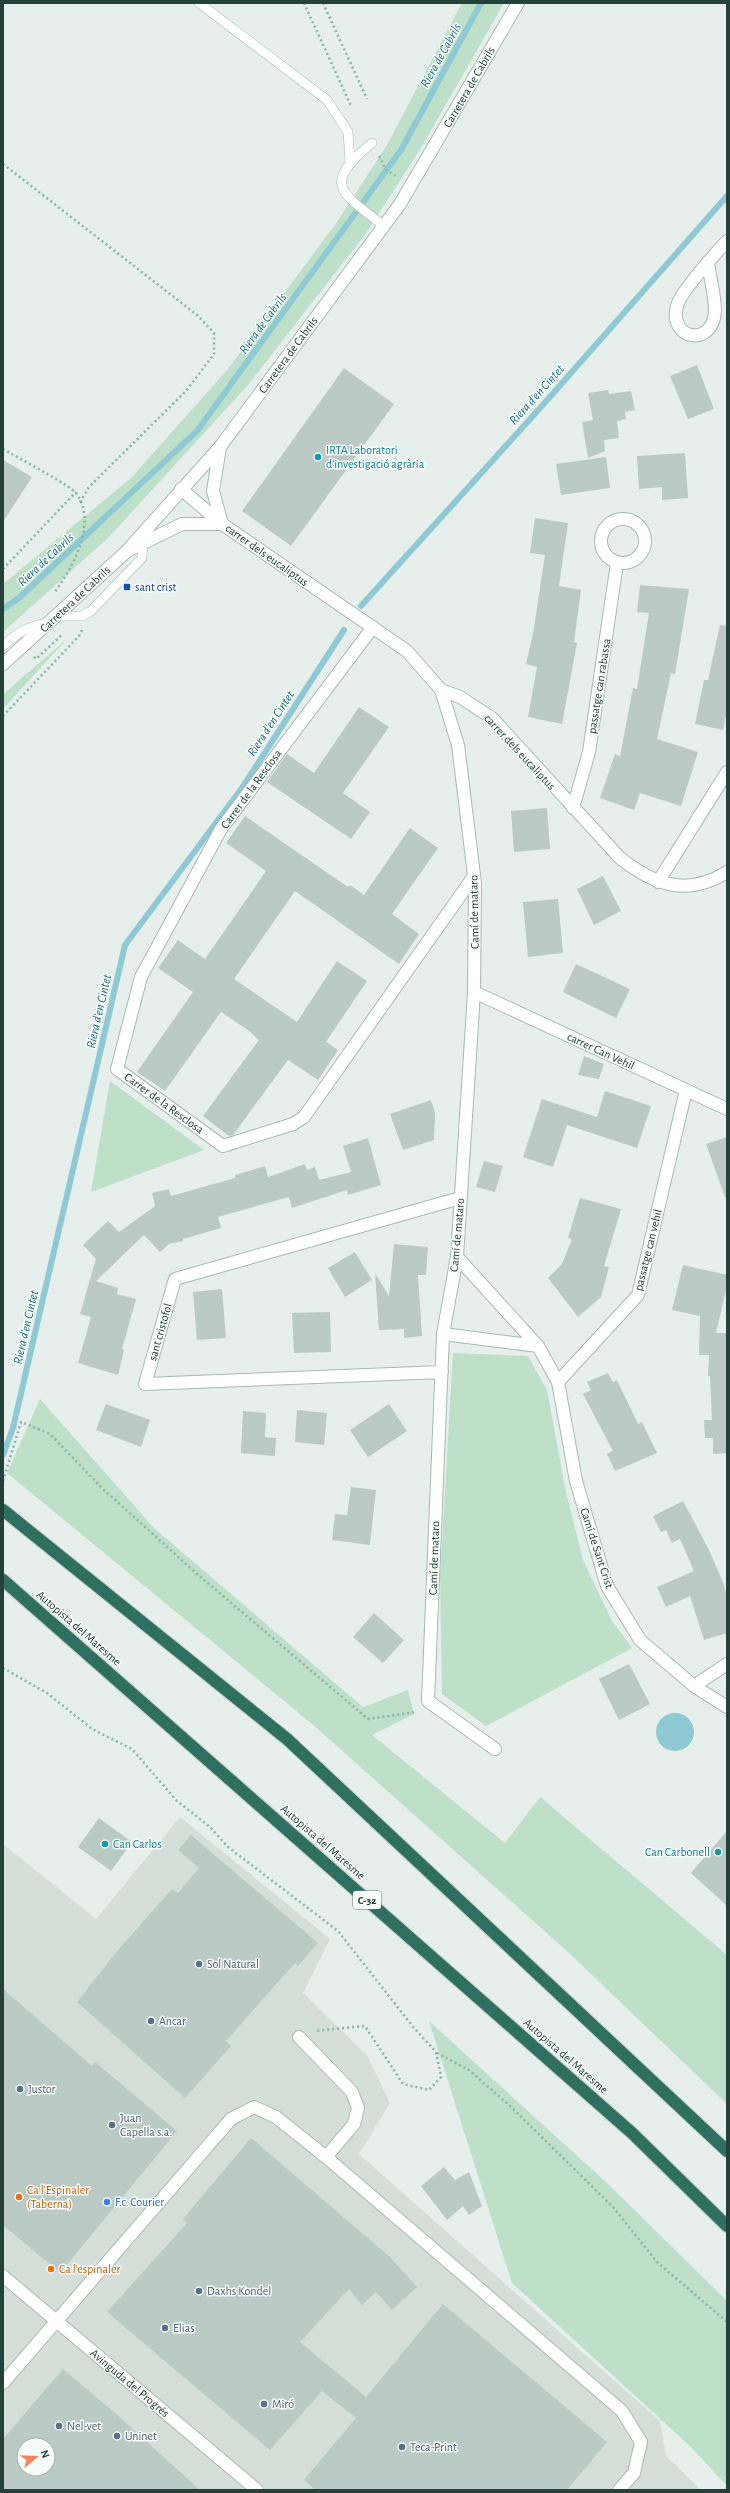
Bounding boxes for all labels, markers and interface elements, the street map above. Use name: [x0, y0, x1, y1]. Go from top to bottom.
water label: Riera de Cabrils: [418, 21, 464, 90]
street label: Carretera de Cabrils: [441, 45, 497, 129]
water label: Riera de Cabrils: [237, 291, 289, 356]
street label: Carretera de Cabrils: [256, 315, 320, 395]
water label: Riera d'en Cintet: [507, 362, 568, 427]
place label: IRTA Laboratori d'investigació agrària: [326, 444, 425, 470]
marker: IRTA Laboratori d'investigació agrària: [313, 452, 323, 462]
street label: carrer dels eucaliptus: [223, 522, 311, 588]
water label: Riera de Cabrils: [16, 531, 76, 589]
street label: Carretera de Cabrils: [38, 564, 112, 634]
place label: sant crist: [135, 581, 177, 593]
marker: sant crist: [122, 582, 132, 592]
street label: passatge can rabassa: [586, 637, 613, 735]
water label: Riera d'en Cintet: [245, 688, 298, 759]
street label: carrer dels eucaliptus: [482, 712, 558, 792]
street label: Carrer de la Resclosa: [218, 747, 284, 831]
street label: Camí de mataro: [467, 875, 481, 949]
water label: Riera d'en Cintet: [85, 972, 114, 1050]
street label: carrer Can Vehil: [565, 1030, 637, 1072]
street label: Carrer de la Resclosa: [122, 1070, 206, 1136]
street label: Camí de mataro: [448, 1197, 466, 1272]
street label: passatge can vehil: [632, 1208, 664, 1292]
water label: Riera d'en Cintet: [12, 1288, 41, 1366]
street label: sant cristofol: [146, 1302, 174, 1362]
street label: Camí de Sant Crist: [578, 1506, 616, 1590]
street label: Camí de mataro: [427, 1521, 441, 1595]
street label: Autopista del Maresme: [34, 1588, 124, 1668]
street label: Autopista del Maresme: [278, 1802, 368, 1882]
place label: Can Carlos: [113, 1838, 162, 1850]
marker: Can Carlos: [100, 1839, 110, 1849]
place label: Can Carbonell: [645, 1846, 710, 1858]
marker: Can Carbonell: [713, 1847, 723, 1857]
road number: C-32: [353, 1891, 381, 1909]
place label: Sol Natural: [207, 1958, 259, 1970]
marker: Sol Natural: [194, 1959, 204, 1969]
place label: Ancar: [159, 2015, 186, 2027]
marker: Ancar: [146, 2016, 156, 2026]
street label: Autopista del Maresme: [521, 2016, 611, 2096]
place label: Justor: [28, 2083, 56, 2095]
marker: Justor: [15, 2084, 25, 2094]
place label: Juan Capella s.a.: [120, 2112, 172, 2138]
marker: Juan Capella s.a.: [107, 2120, 117, 2130]
place label: Ca l'Espinaler (Taberna): [27, 2184, 89, 2210]
marker: Ca l'Espinaler (Taberna): [14, 2192, 24, 2202]
place label: F.c. Courier: [115, 2196, 164, 2208]
marker: F.c. Courier: [102, 2197, 112, 2207]
place label: Ca l'espinaler: [59, 2263, 121, 2275]
marker: Ca l'espinaler: [46, 2264, 56, 2274]
place label: Daxhs Kondel: [207, 2285, 271, 2297]
marker: Daxhs Kondel: [194, 2286, 204, 2296]
place label: Elias: [173, 2322, 195, 2334]
marker: Elias: [160, 2323, 170, 2333]
street label: Avinguda del Progrés: [88, 2347, 172, 2419]
place label: Miró: [272, 2398, 294, 2410]
marker: Miró: [259, 2399, 269, 2409]
place label: Nel-vet: [67, 2420, 101, 2432]
marker: Nel-vet: [54, 2421, 64, 2431]
place label: Uninet: [125, 2430, 157, 2442]
marker: Uninet: [112, 2431, 122, 2441]
north arrow: [16, 2437, 56, 2477]
place label: Teca-Print: [410, 2441, 457, 2453]
marker: Teca-Print: [397, 2442, 407, 2452]
text: N: [39, 2448, 51, 2459]

